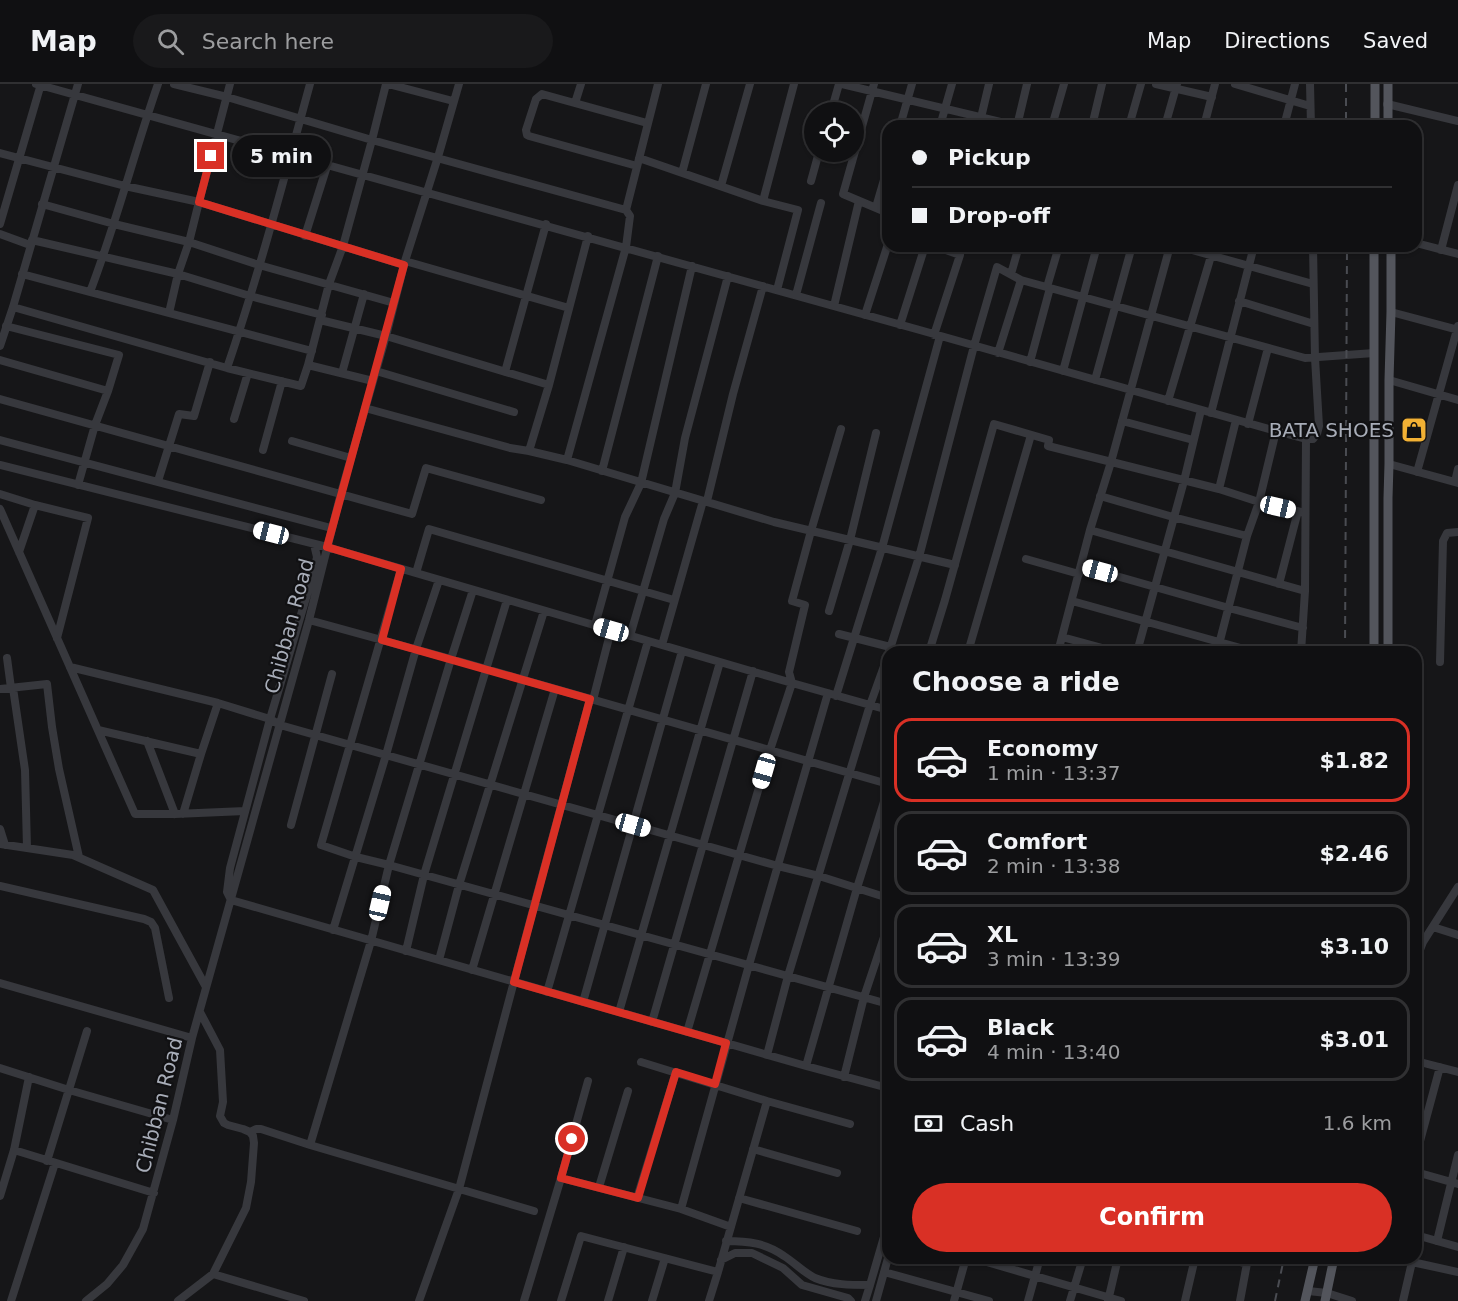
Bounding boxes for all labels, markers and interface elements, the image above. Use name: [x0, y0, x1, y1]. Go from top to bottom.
search box: [133, 14, 553, 68]
text: Map: [30, 25, 97, 58]
icon: search: [154, 25, 187, 58]
text: Search here: [202, 29, 334, 54]
text: Map: [1147, 29, 1191, 53]
text: Directions: [1224, 29, 1330, 53]
text: Saved: [1363, 29, 1428, 53]
map controls: [804, 102, 864, 162]
button: locate: [804, 102, 864, 162]
callout: 5 min: [232, 135, 331, 177]
route end: [197, 142, 224, 169]
text: 5 min: [250, 144, 313, 168]
text: Pickup: [948, 145, 1031, 170]
text: Drop-off: [948, 203, 1050, 228]
shop icon: BATA SHOES: [1399, 415, 1429, 445]
place label: BATA SHOES: [1269, 418, 1394, 442]
car: [1258, 494, 1298, 520]
car: [251, 520, 291, 546]
street label: Chibban Road: [259, 556, 319, 696]
car: [1080, 558, 1120, 584]
car: [591, 616, 631, 644]
text: Choose a ride: [912, 666, 1120, 697]
icon: car: [915, 733, 969, 787]
text: Economy: [987, 736, 1098, 761]
text: $1.82: [1319, 748, 1389, 773]
car: [750, 751, 778, 791]
text: 1 min · 13:37: [987, 761, 1121, 785]
car: [613, 811, 653, 839]
icon: car: [915, 826, 969, 880]
text: Comfort: [987, 829, 1087, 854]
text: $2.46: [1319, 841, 1389, 866]
text: 2 min · 13:38: [987, 854, 1121, 878]
car: [367, 883, 393, 923]
icon: car: [915, 919, 969, 973]
text: XL: [987, 922, 1018, 947]
text: $3.10: [1319, 934, 1389, 959]
text: 3 min · 13:39: [987, 947, 1121, 971]
icon: car: [915, 1012, 969, 1066]
text: Black: [987, 1015, 1054, 1040]
text: $3.01: [1319, 1027, 1389, 1052]
street label: Chibban Road: [131, 1035, 187, 1175]
text: 4 min · 13:40: [987, 1040, 1121, 1064]
icon: cash: [912, 1107, 945, 1140]
text: Cash: [960, 1111, 1014, 1136]
text: 1.6 km: [1323, 1111, 1392, 1135]
route start: [558, 1125, 585, 1152]
button: Confirm: [912, 1183, 1392, 1252]

